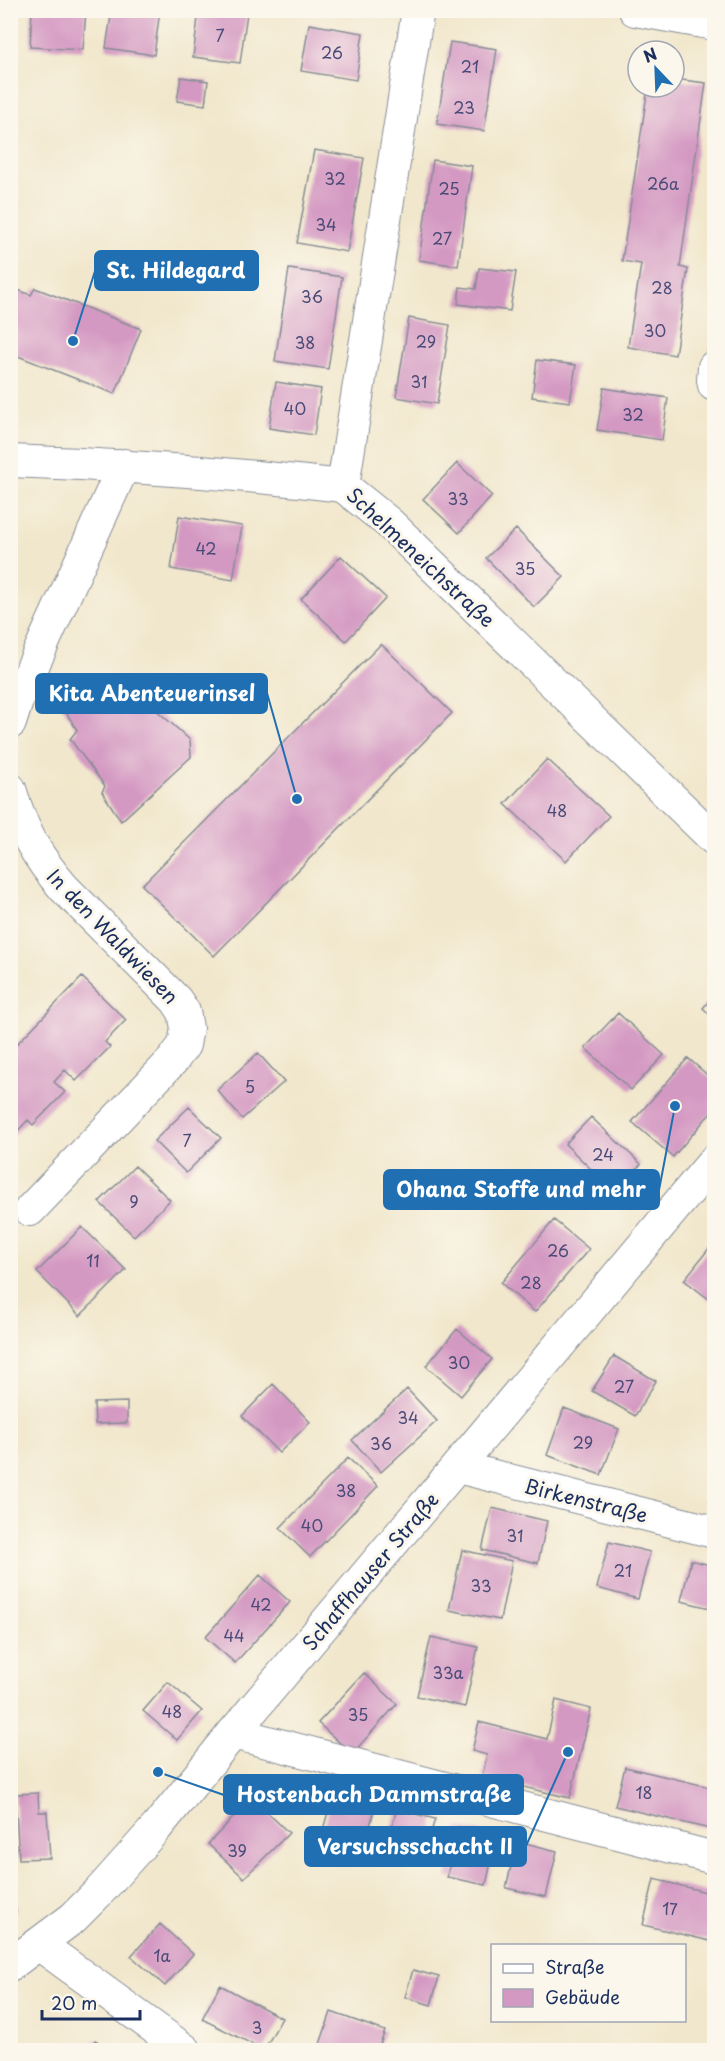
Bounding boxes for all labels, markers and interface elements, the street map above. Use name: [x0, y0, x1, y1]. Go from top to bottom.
house number: 7: [215, 23, 225, 47]
north arrow: [626, 39, 686, 99]
house number: 26: [321, 40, 343, 64]
text: N: [639, 41, 660, 68]
house number: 21: [461, 54, 479, 78]
house number: 23: [453, 95, 475, 119]
house number: 32: [324, 166, 346, 190]
house number: 26a: [647, 171, 679, 195]
house number: 25: [438, 176, 460, 200]
house number: 34: [315, 212, 337, 236]
house number: 27: [432, 226, 452, 250]
callout: St. Hildegard: [95, 251, 258, 290]
text: St. Hildegard: [107, 253, 246, 285]
house number: 28: [651, 275, 673, 299]
house number: 36: [301, 284, 323, 308]
house number: 30: [644, 318, 666, 342]
house number: 29: [416, 329, 436, 353]
house number: 38: [295, 330, 315, 354]
house number: 31: [411, 369, 427, 393]
house number: 40: [284, 396, 306, 420]
house number: 32: [622, 402, 644, 426]
street label: Schelmeneichstraße: [340, 480, 502, 634]
house number: 33: [447, 486, 469, 510]
house number: 42: [195, 536, 217, 560]
house number: 35: [515, 556, 535, 580]
callout: Kita Abenteuerinsel: [36, 674, 267, 713]
text: Kita Abenteuerinsel: [49, 676, 255, 708]
house number: 48: [547, 798, 567, 822]
street label: In den Waldwiesen: [40, 861, 186, 1011]
house number: 5: [245, 1074, 255, 1098]
house number: 7: [182, 1128, 192, 1152]
house number: 24: [592, 1142, 614, 1166]
callout: Ohana Stoffe und mehr: [384, 1170, 659, 1209]
text: Ohana Stoffe und mehr: [396, 1172, 646, 1204]
house number: 9: [129, 1189, 139, 1213]
house number: 26: [547, 1238, 569, 1262]
house number: 11: [86, 1248, 100, 1272]
house number: 28: [520, 1270, 542, 1294]
house number: 30: [448, 1350, 470, 1374]
house number: 27: [614, 1374, 634, 1398]
house number: 34: [397, 1405, 419, 1429]
house number: 29: [573, 1430, 593, 1454]
house number: 36: [370, 1431, 392, 1455]
street label: Birkenstraße: [521, 1470, 651, 1530]
house number: 38: [336, 1478, 356, 1502]
street label: Schaffhauser Straße: [295, 1485, 445, 1657]
house number: 40: [301, 1513, 323, 1537]
house number: 31: [507, 1523, 523, 1547]
house number: 21: [614, 1558, 632, 1582]
house number: 33: [470, 1573, 492, 1597]
house number: 42: [250, 1592, 272, 1616]
house number: 44: [223, 1623, 245, 1647]
house number: 33a: [433, 1660, 464, 1684]
house number: 48: [162, 1699, 182, 1723]
house number: 35: [348, 1702, 368, 1726]
callout: Hostenbach Dammstraße: [224, 1775, 523, 1814]
text: Hostenbach Dammstraße: [237, 1777, 511, 1809]
house number: 18: [635, 1780, 653, 1804]
callout: Versuchsschacht II: [305, 1827, 526, 1866]
text: Versuchsschacht II: [317, 1829, 513, 1861]
house number: 39: [227, 1838, 247, 1862]
house number: 17: [662, 1896, 678, 1920]
house number: 1a: [153, 1943, 171, 1967]
legend: [491, 1944, 686, 2022]
text: Straße: [545, 1953, 605, 1980]
scale bar: [42, 1983, 140, 2021]
text: Gebäude: [545, 1983, 620, 2010]
text: 20 m: [51, 1989, 97, 2016]
house number: 3: [252, 2015, 262, 2039]

